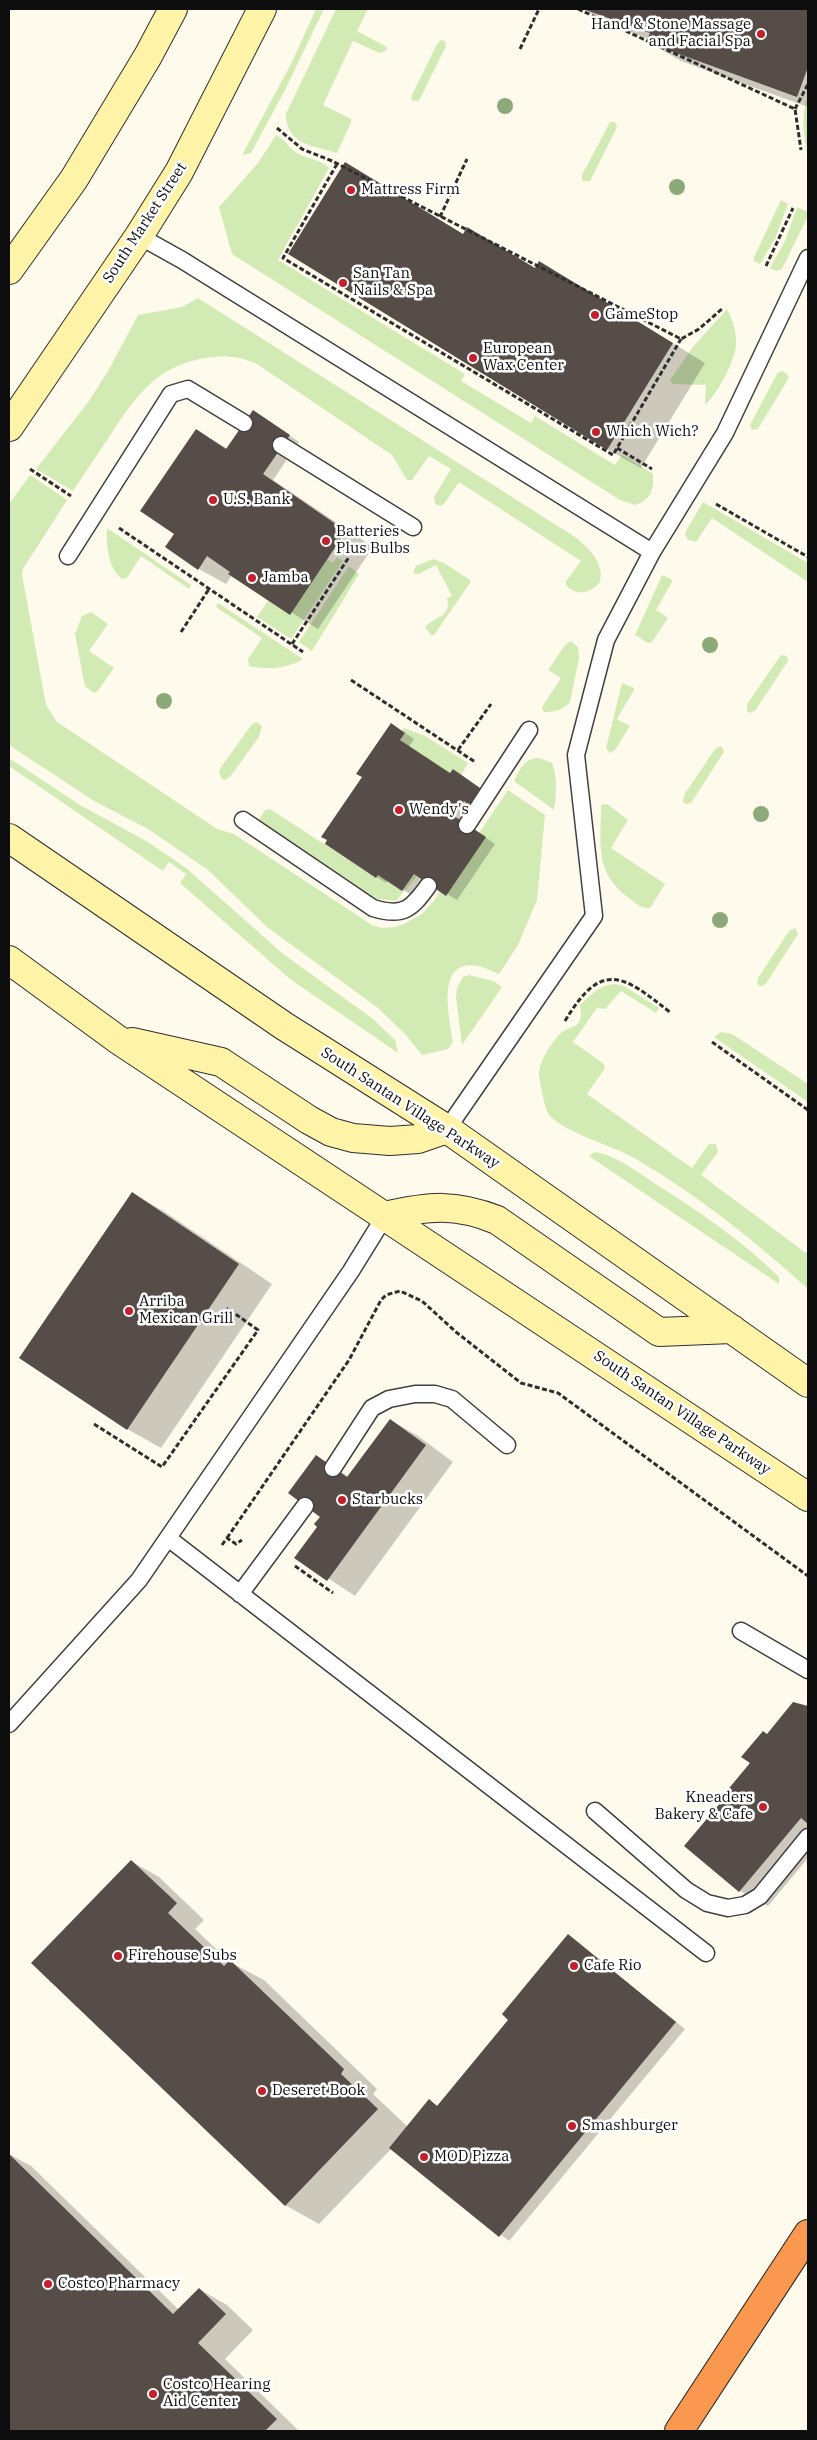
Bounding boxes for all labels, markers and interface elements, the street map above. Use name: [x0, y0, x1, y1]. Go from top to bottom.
place label: Hand & Stone Massage and Facial Spa: [591, 16, 751, 51]
marker: Hand & Stone Massage and Facial Spa: [755, 28, 767, 40]
street label: South Market Street: [99, 159, 191, 287]
place label: Mattress Firm: [361, 181, 460, 199]
marker: Mattress Firm: [345, 184, 357, 196]
place label: San Tan Nails & Spa: [353, 265, 433, 300]
marker: San Tan Nails & Spa: [337, 277, 349, 289]
place label: GameStop: [605, 306, 678, 324]
marker: GameStop: [589, 309, 601, 321]
place label: European Wax Center: [483, 340, 564, 375]
marker: European Wax Center: [467, 352, 479, 364]
place label: Which Wich?: [606, 423, 699, 441]
marker: Which Wich?: [590, 426, 602, 438]
place label: U.S. Bank: [223, 491, 290, 509]
marker: U.S. Bank: [207, 494, 219, 506]
place label: Batteries Plus Bulbs: [336, 523, 410, 558]
marker: Batteries Plus Bulbs: [320, 535, 332, 547]
place label: Jamba: [262, 569, 309, 587]
marker: Jamba: [246, 572, 258, 584]
place label: Wendy's: [409, 801, 469, 819]
marker: Wendy's: [393, 804, 405, 816]
street label: South Santan Village Parkway: [317, 1043, 503, 1173]
place label: Arriba Mexican Grill: [139, 1293, 233, 1328]
marker: Arriba Mexican Grill: [123, 1305, 135, 1317]
street label: South Santan Village Parkway: [590, 1347, 774, 1479]
place label: Starbucks: [352, 1491, 423, 1509]
marker: Starbucks: [336, 1494, 348, 1506]
place label: Kneaders Bakery & Cafe: [655, 1789, 753, 1824]
marker: Kneaders Bakery & Cafe: [757, 1801, 769, 1813]
place label: Firehouse Subs: [128, 1947, 237, 1965]
marker: Firehouse Subs: [112, 1950, 124, 1962]
place label: Cafe Rio: [584, 1957, 642, 1975]
marker: Cafe Rio: [568, 1960, 580, 1972]
place label: Deseret Book: [272, 2082, 365, 2100]
marker: Deseret Book: [256, 2085, 268, 2097]
place label: Smashburger: [582, 2117, 678, 2135]
marker: Smashburger: [566, 2120, 578, 2132]
place label: MOD Pizza: [434, 2148, 509, 2166]
marker: MOD Pizza: [418, 2151, 430, 2163]
place label: Costco Pharmacy: [58, 2275, 180, 2293]
marker: Costco Pharmacy: [42, 2278, 54, 2290]
place label: Costco Hearing Aid Center: [163, 2376, 270, 2411]
marker: Costco Hearing Aid Center: [147, 2388, 159, 2400]

